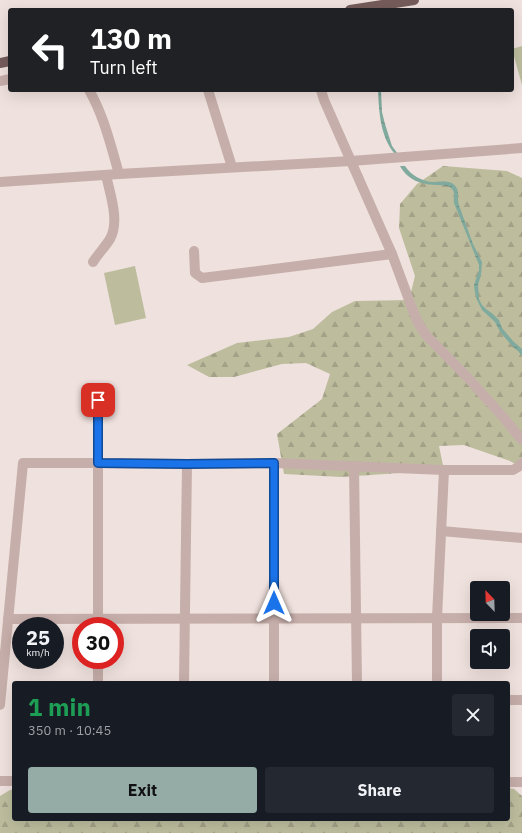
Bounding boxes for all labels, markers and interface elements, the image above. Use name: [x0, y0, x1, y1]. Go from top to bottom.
text: 130 m: [90, 20, 172, 57]
icon: left: [24, 24, 76, 76]
text: Turn left: [90, 56, 158, 79]
pin: [81, 383, 115, 417]
icon: arrive: [87, 389, 109, 411]
north arrow: [470, 581, 510, 621]
map controls: [470, 581, 510, 669]
position arrow: [253, 582, 295, 624]
speed limit sign: 30: [72, 617, 124, 669]
text: 25: [26, 624, 50, 651]
button: sound: [470, 629, 510, 669]
text: km/h: [26, 646, 50, 659]
text: 1 min: [28, 691, 91, 723]
button: close: [452, 694, 494, 736]
text: 350 m · 10:45: [28, 722, 111, 739]
button: Exit: [28, 767, 257, 813]
button: Share: [265, 767, 494, 813]

